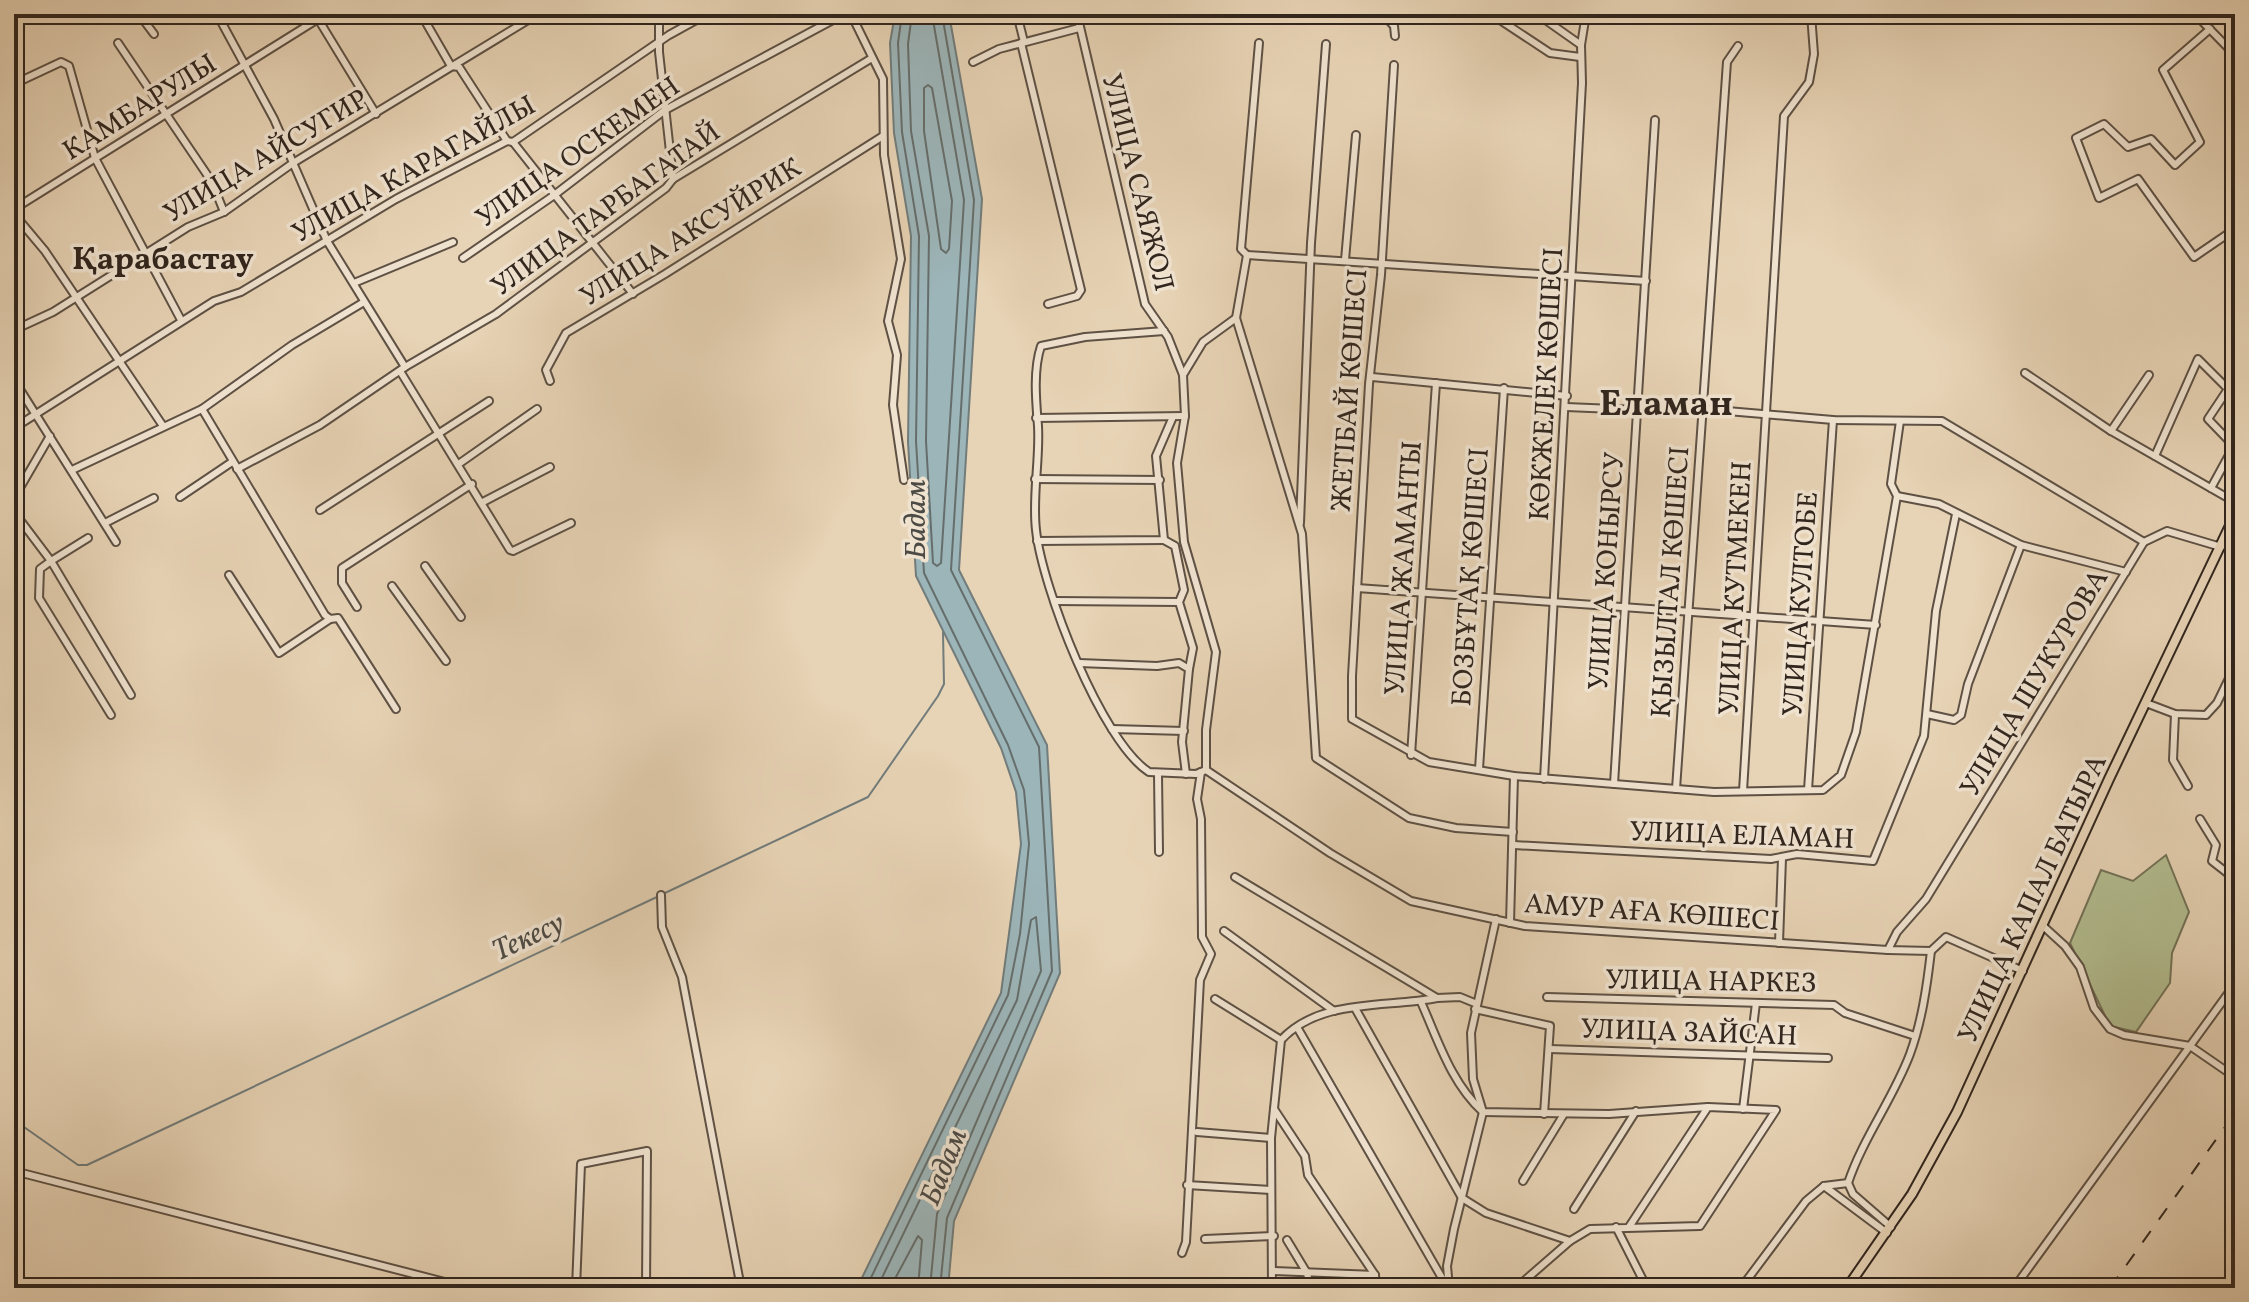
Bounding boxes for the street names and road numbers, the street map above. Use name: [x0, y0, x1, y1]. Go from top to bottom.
street label: КАМБАРУЛЫ: [56, 45, 225, 171]
street label: УЛИЦА ОСКЕМЕН: [469, 68, 688, 238]
street label: УЛИЦА САЯЖОЛ: [1091, 70, 1182, 295]
street label: УЛИЦА АЙСУГИР: [157, 81, 376, 234]
street label: УЛИЦА КАРАГАЙЛЫ: [285, 87, 543, 253]
street label: УЛИЦА ТАРБАГАТАЙ: [484, 113, 729, 307]
street label: УЛИЦА АКСУЙРИК: [573, 149, 809, 317]
street label: КӨКЖЕЛЕК КӨШЕСІ: [1521, 246, 1574, 522]
street label: ЖЕТІБАЙ КӨШЕСІ: [1323, 267, 1378, 513]
street label: УЛИЦА ЖАМАНТЫ: [1376, 440, 1433, 697]
street label: ҚЫЗЫЛТАЛ КӨШЕСІ: [1643, 445, 1700, 719]
street label: БОЗБҰТАҚ КӨШЕСІ: [1443, 446, 1500, 708]
street label: УЛИЦА КОНЫРСУ: [1580, 451, 1635, 692]
street label: УЛИЦА КУТМЕКЕН: [1710, 460, 1763, 716]
street label: УЛИЦА КУЛТОБЕ: [1774, 490, 1829, 718]
street label: УЛИЦА ШУКУРОВА: [1952, 562, 2119, 804]
street label: УЛИЦА КАПАЛ БАТЫРА: [1949, 748, 2117, 1050]
street label: УЛИЦА ЕЛАМАН: [1629, 813, 1855, 860]
street label: АМУР АҒА КӨШЕСІ: [1523, 885, 1781, 942]
street label: УЛИЦА НАРКЕЗ: [1605, 961, 1817, 1004]
street label: УЛИЦА ЗАЙСАН: [1580, 1010, 1798, 1057]

